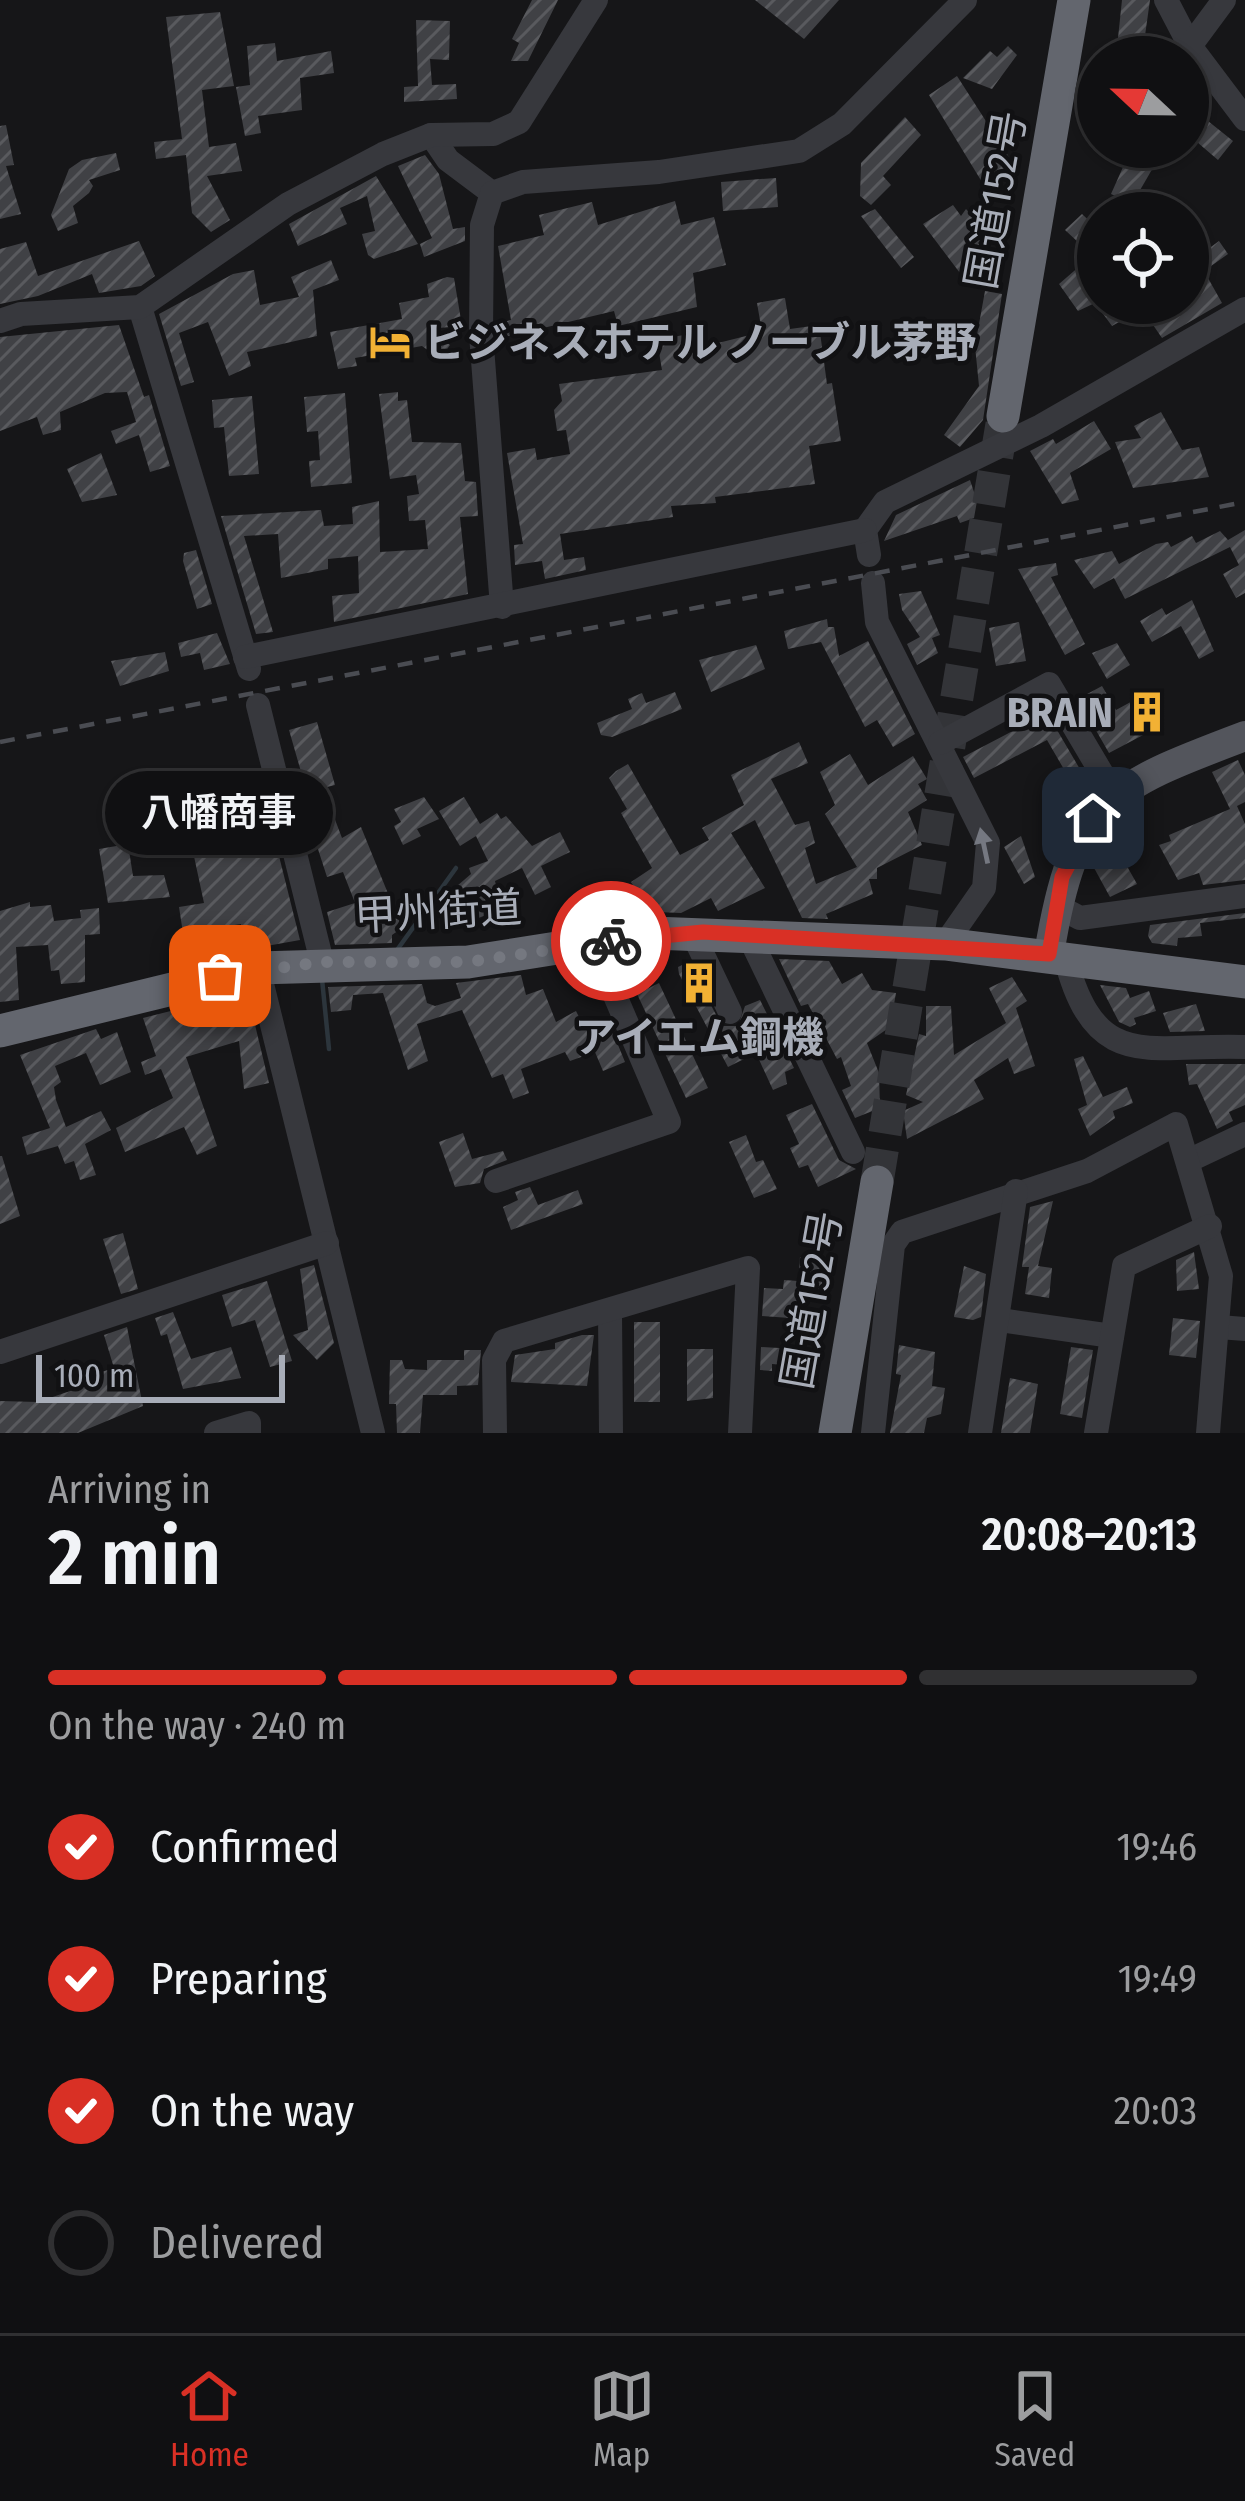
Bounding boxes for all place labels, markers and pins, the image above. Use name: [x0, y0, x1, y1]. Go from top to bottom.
place label: ビジネスホテル ノーブル茅野: [424, 318, 976, 368]
hotel icon: ビジネスホテル ノーブル茅野: [367, 319, 413, 365]
place label: BRAIN: [1007, 688, 1113, 738]
building icon: BRAIN: [1124, 689, 1170, 735]
pin: [1042, 767, 1144, 869]
callout: 八幡商事: [106, 772, 334, 856]
pin: [169, 925, 271, 1027]
building icon: アイエム鋼機: [676, 960, 722, 1006]
place label: アイエム鋼機: [574, 1013, 824, 1063]

